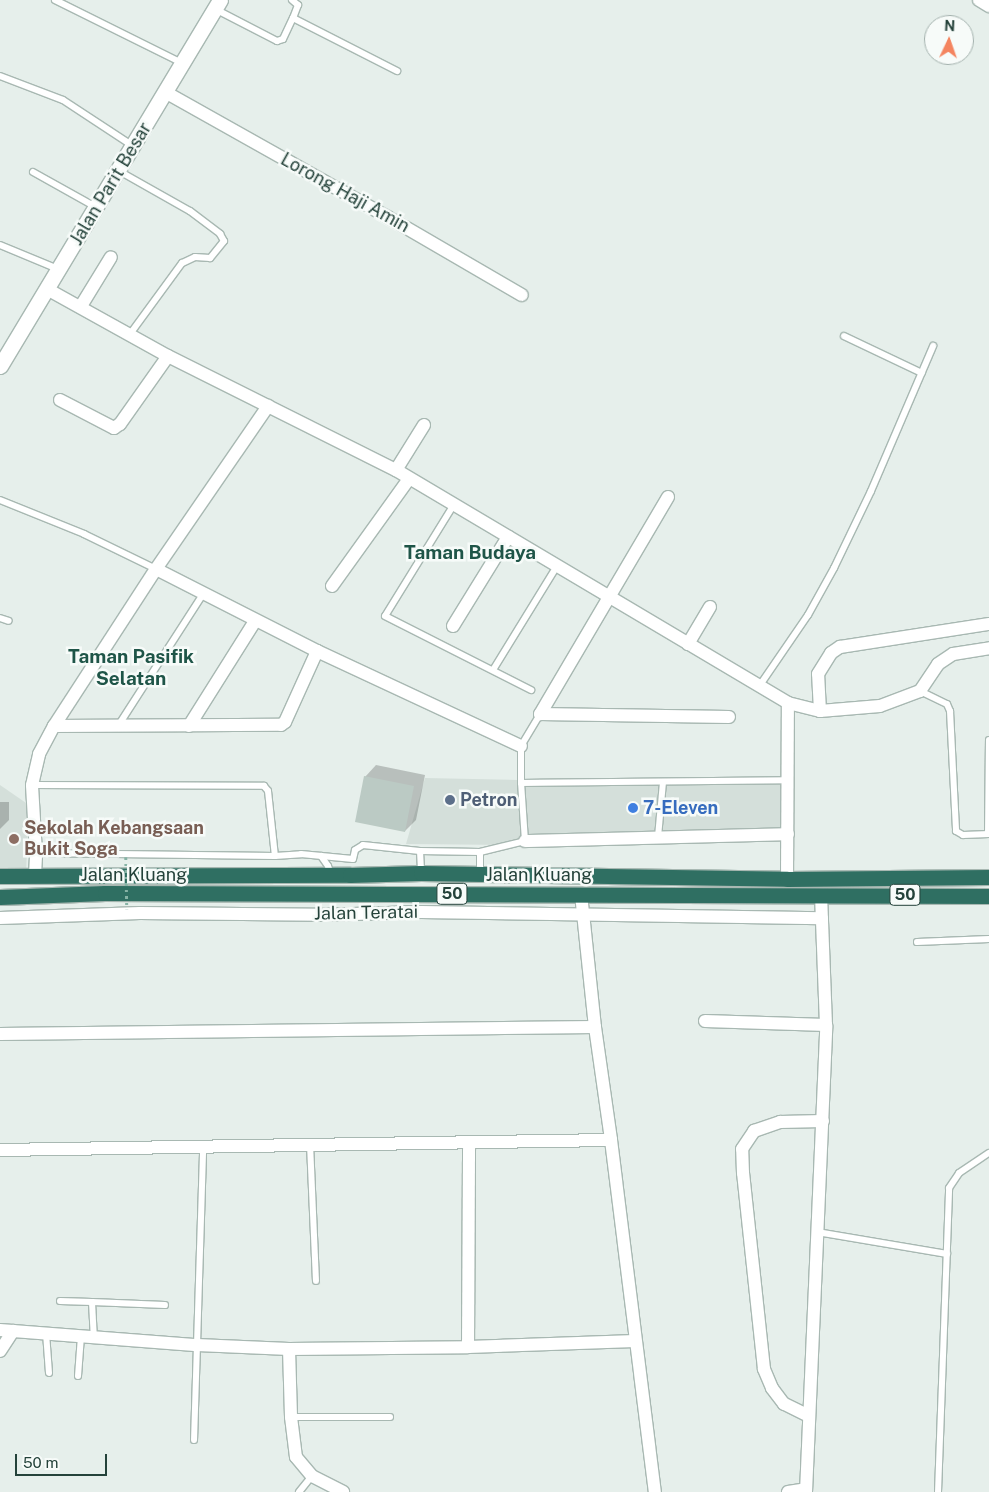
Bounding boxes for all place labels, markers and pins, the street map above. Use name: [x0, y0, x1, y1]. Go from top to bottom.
place label: Petron: [460, 789, 517, 811]
marker: Petron: [444, 794, 456, 806]
place label: 7-Eleven: [643, 797, 718, 819]
marker: 7-Eleven: [627, 802, 639, 814]
place label: Sekolah Kebangsaan Bukit Soga: [24, 818, 204, 861]
marker: Sekolah Kebangsaan Bukit Soga: [8, 833, 20, 845]

